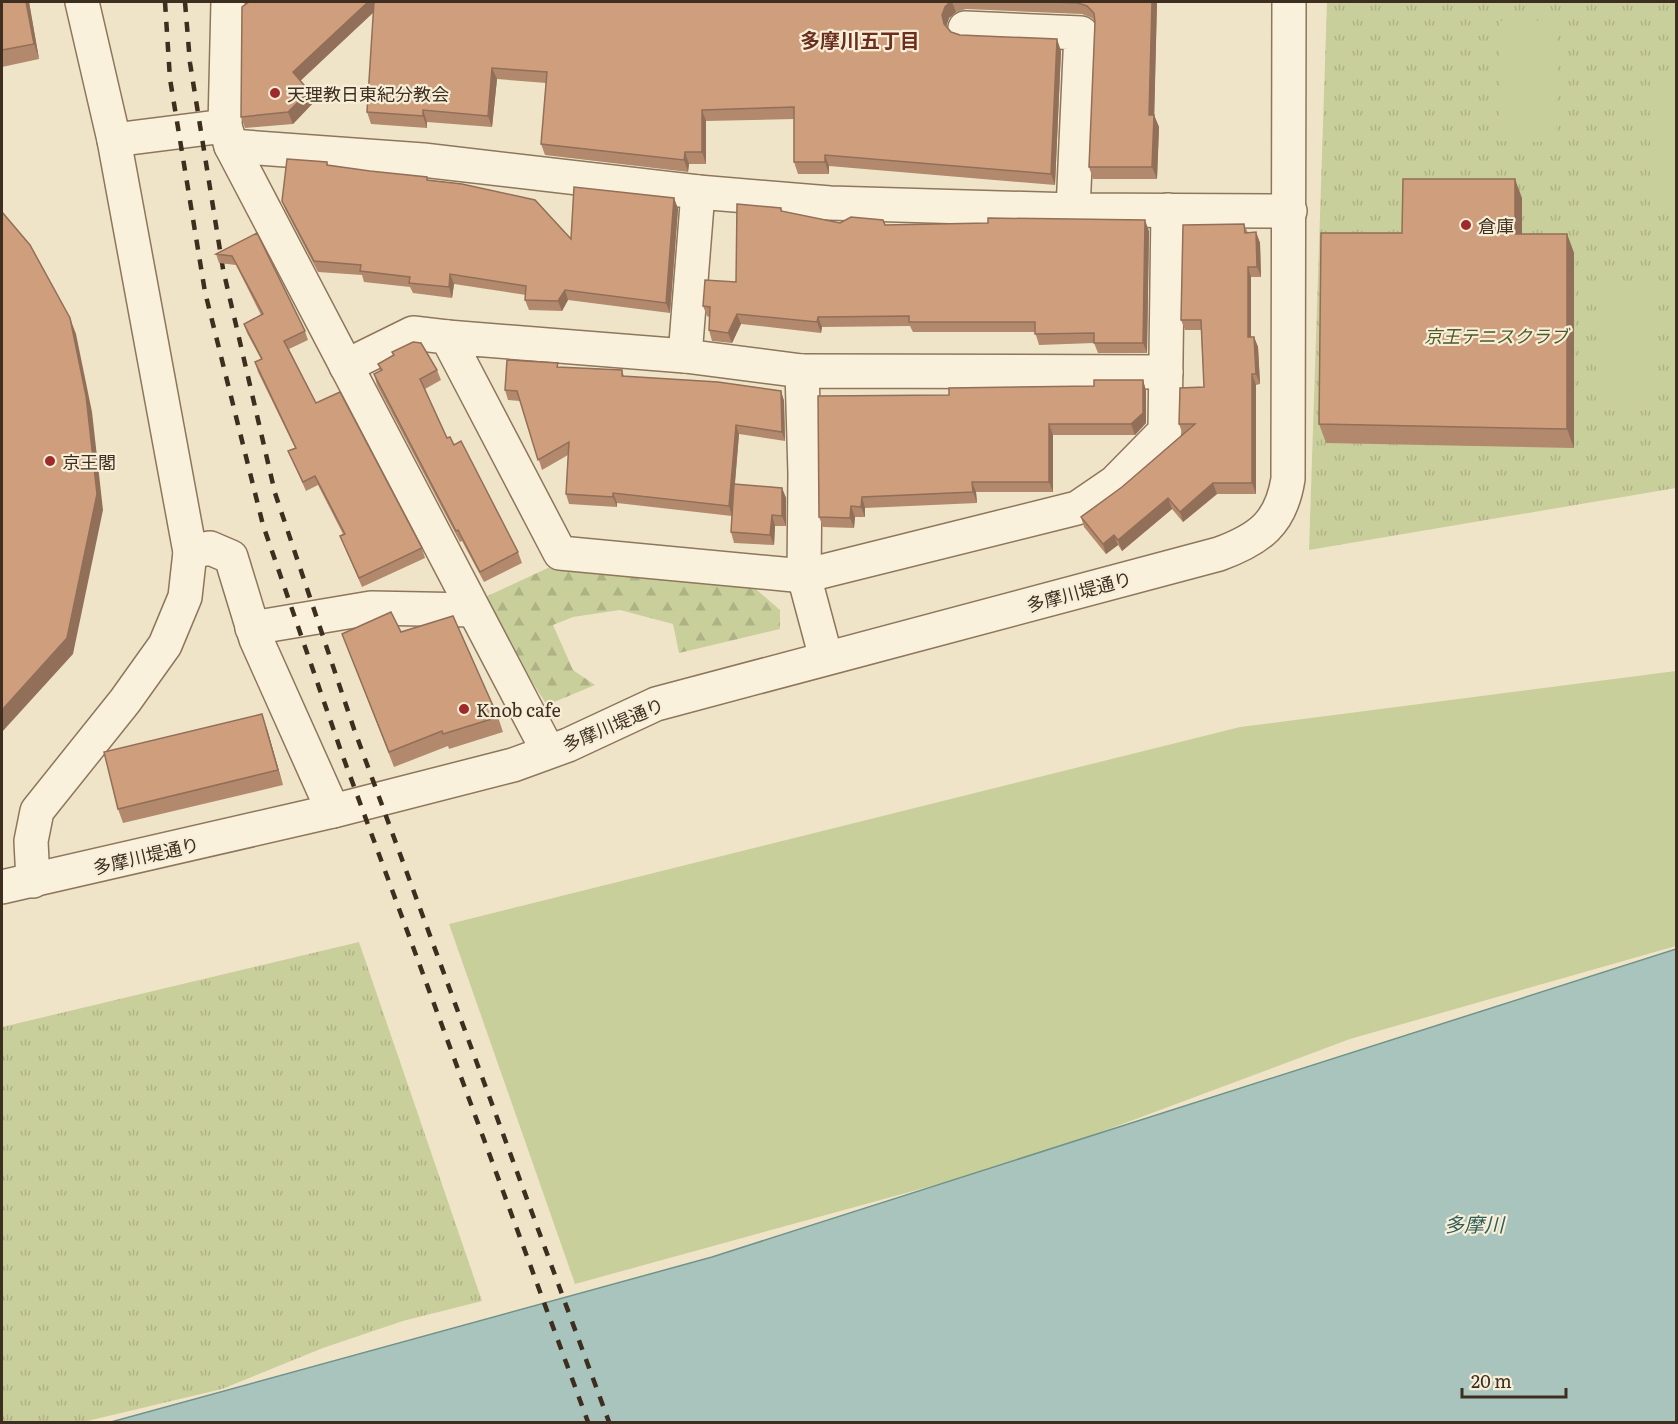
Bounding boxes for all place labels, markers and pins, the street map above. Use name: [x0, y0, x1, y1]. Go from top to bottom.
place label: 天理教日東紀分教会: [287, 80, 449, 107]
marker: 天理教日東紀分教会: [268, 86, 282, 100]
place label: 倉庫: [1478, 212, 1514, 239]
marker: 倉庫: [1459, 218, 1473, 232]
place label: 京王閣: [62, 448, 116, 475]
marker: 京王閣: [43, 454, 57, 468]
place label: Knob cafe: [476, 696, 561, 723]
marker: Knob cafe: [457, 702, 471, 716]

